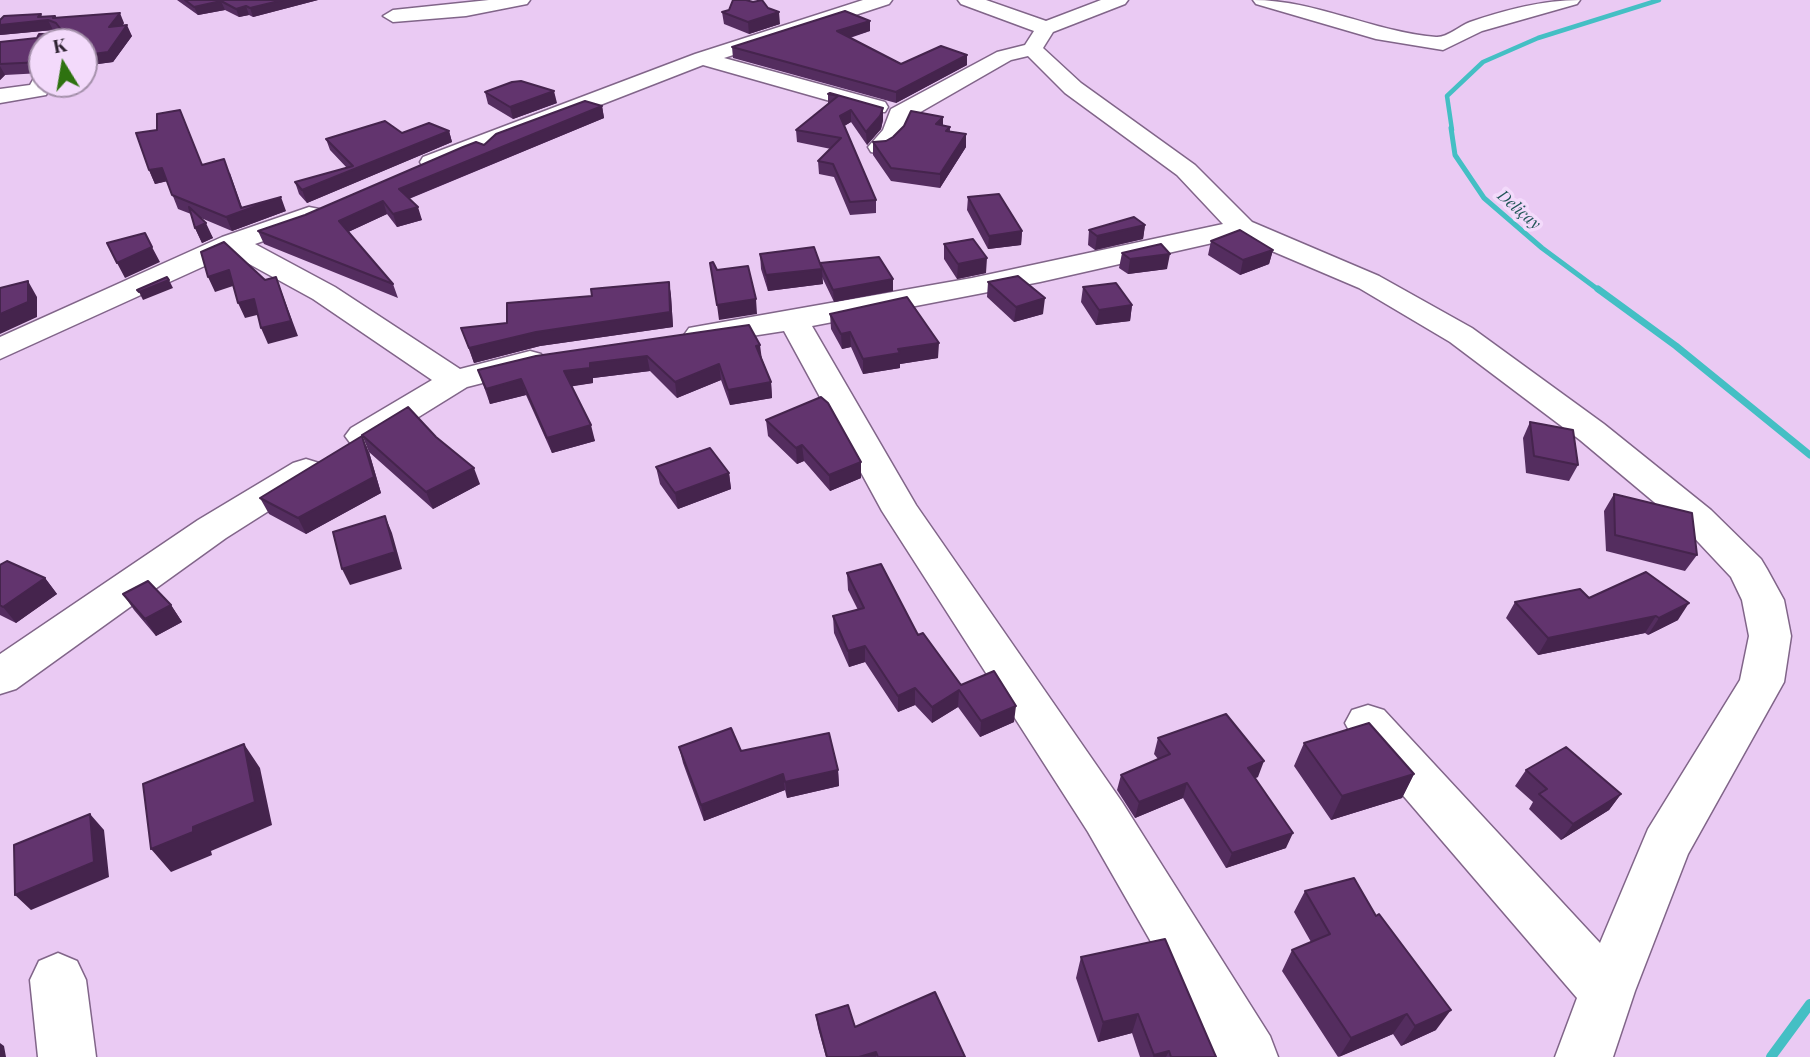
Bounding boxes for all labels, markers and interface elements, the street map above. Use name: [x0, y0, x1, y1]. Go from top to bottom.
north arrow: [28, 28, 98, 98]
text: K: [50, 30, 69, 58]
water label: Deliçay: [1494, 186, 1544, 234]

